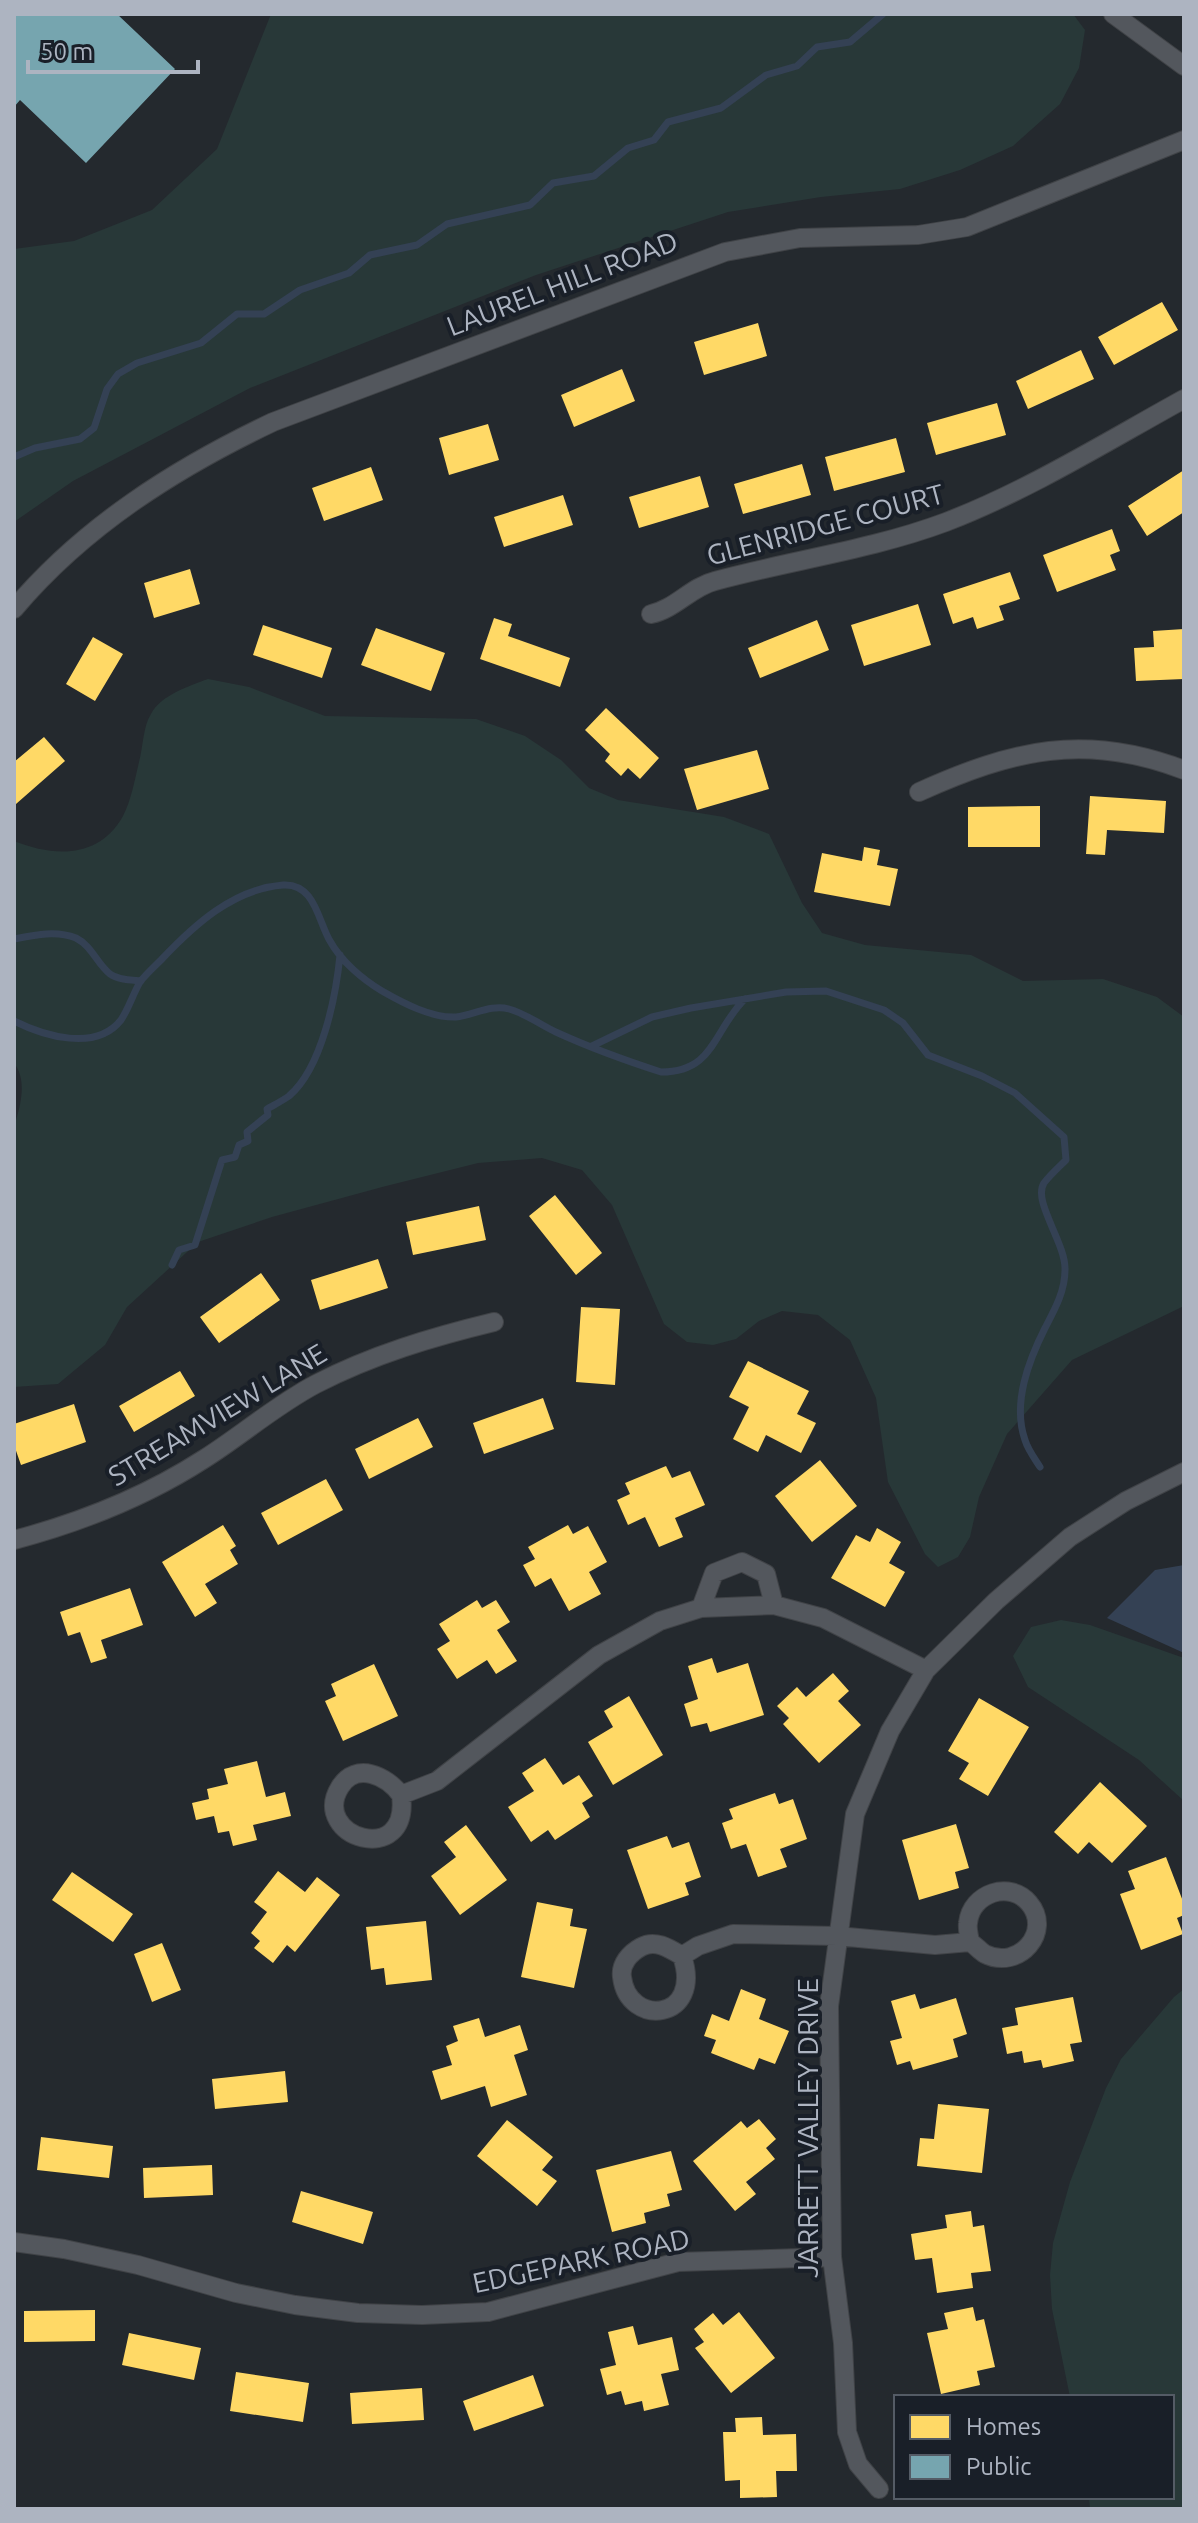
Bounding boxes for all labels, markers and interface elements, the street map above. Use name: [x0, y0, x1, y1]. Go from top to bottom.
scale bar: [28, 24, 198, 74]
text: 50 m: [40, 38, 93, 65]
street label: LAUREL HILL ROAD: [442, 225, 682, 341]
street label: GLENRIDGE COURT: [703, 477, 947, 571]
street label: STREAMVIEW LANE: [103, 1337, 331, 1491]
street label: JARRETT VALLEY DRIVE: [792, 1978, 823, 2278]
street label: EDGEPARK ROAD: [470, 2222, 692, 2298]
legend: [894, 2395, 1174, 2499]
text: Homes: [966, 2413, 1041, 2440]
text: Public: [966, 2453, 1031, 2480]

